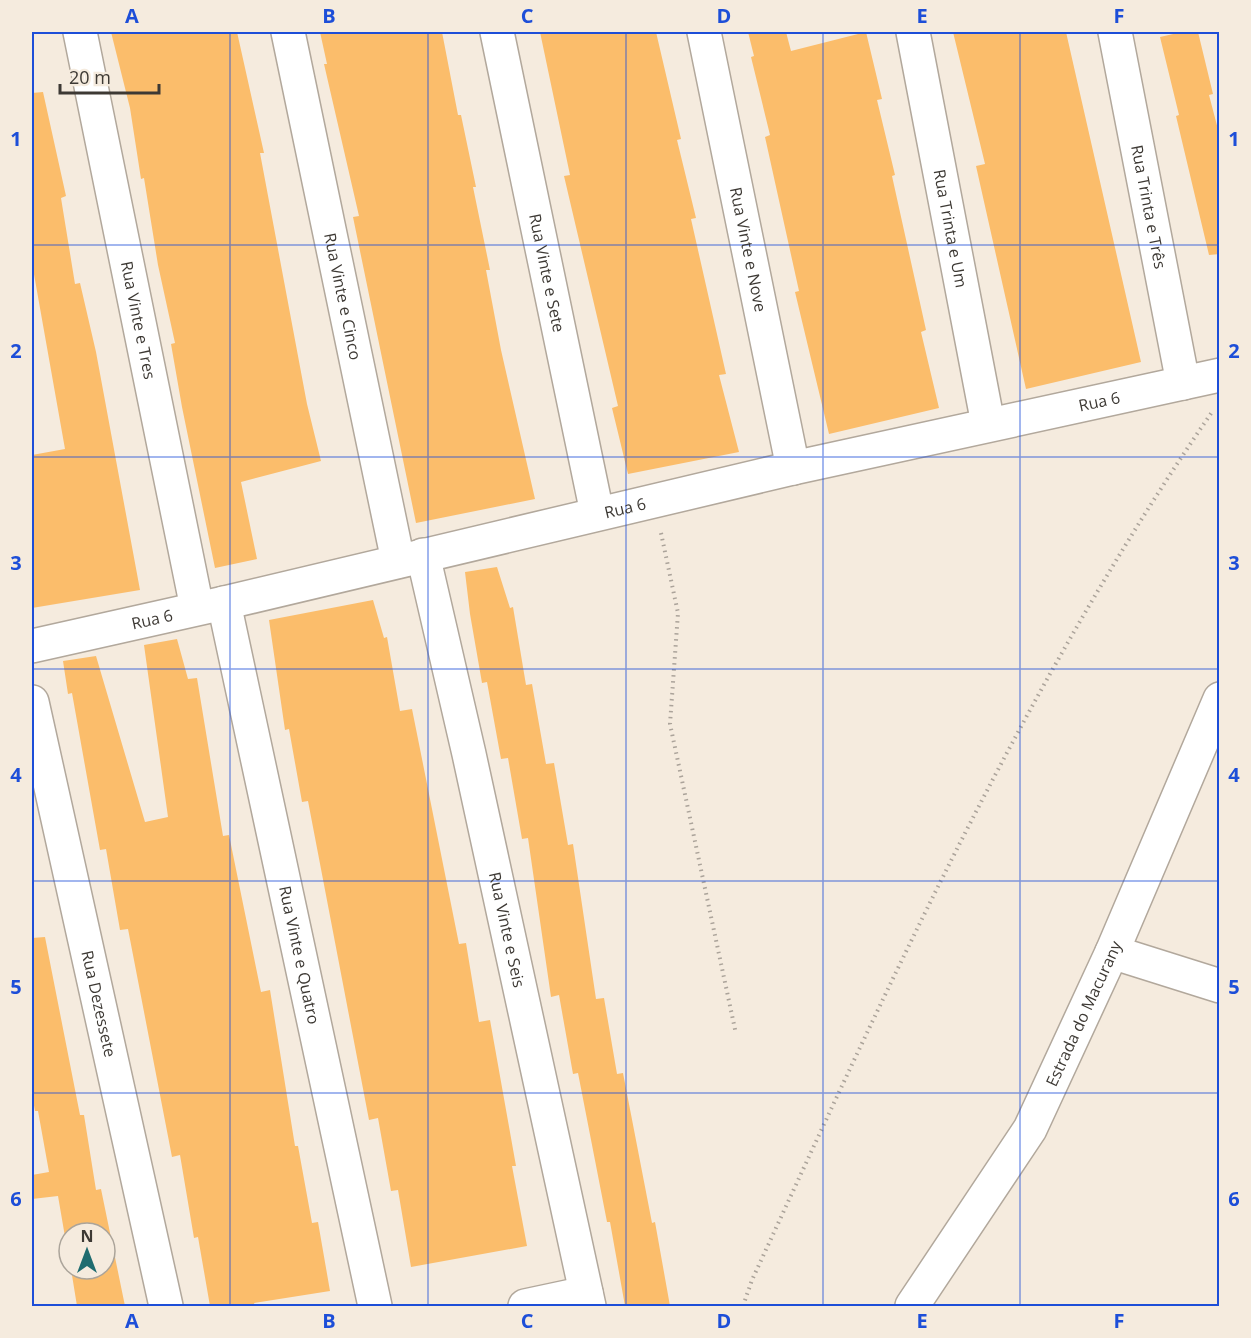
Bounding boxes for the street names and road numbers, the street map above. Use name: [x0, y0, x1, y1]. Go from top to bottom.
street label: Rua Trinta e Três: [1126, 143, 1172, 271]
street label: Rua Trinta e Um: [928, 167, 973, 290]
street label: Rua Vinte e Nove: [725, 185, 772, 314]
street label: Rua Vinte e Sete: [524, 212, 570, 334]
street label: Rua Vinte e Cinco: [319, 231, 367, 362]
street label: Rua Vinte e Tres: [116, 259, 161, 381]
street label: Rua 6: [1076, 386, 1122, 417]
street label: Rua 6: [602, 492, 648, 523]
street label: Rua 6: [129, 604, 175, 634]
street label: Rua Vinte e Seis: [484, 870, 530, 989]
street label: Rua Vinte e Quatro: [274, 884, 325, 1026]
street label: Estrada do Macurany: [1040, 936, 1127, 1090]
street label: Rua Dezessete: [76, 948, 121, 1059]

